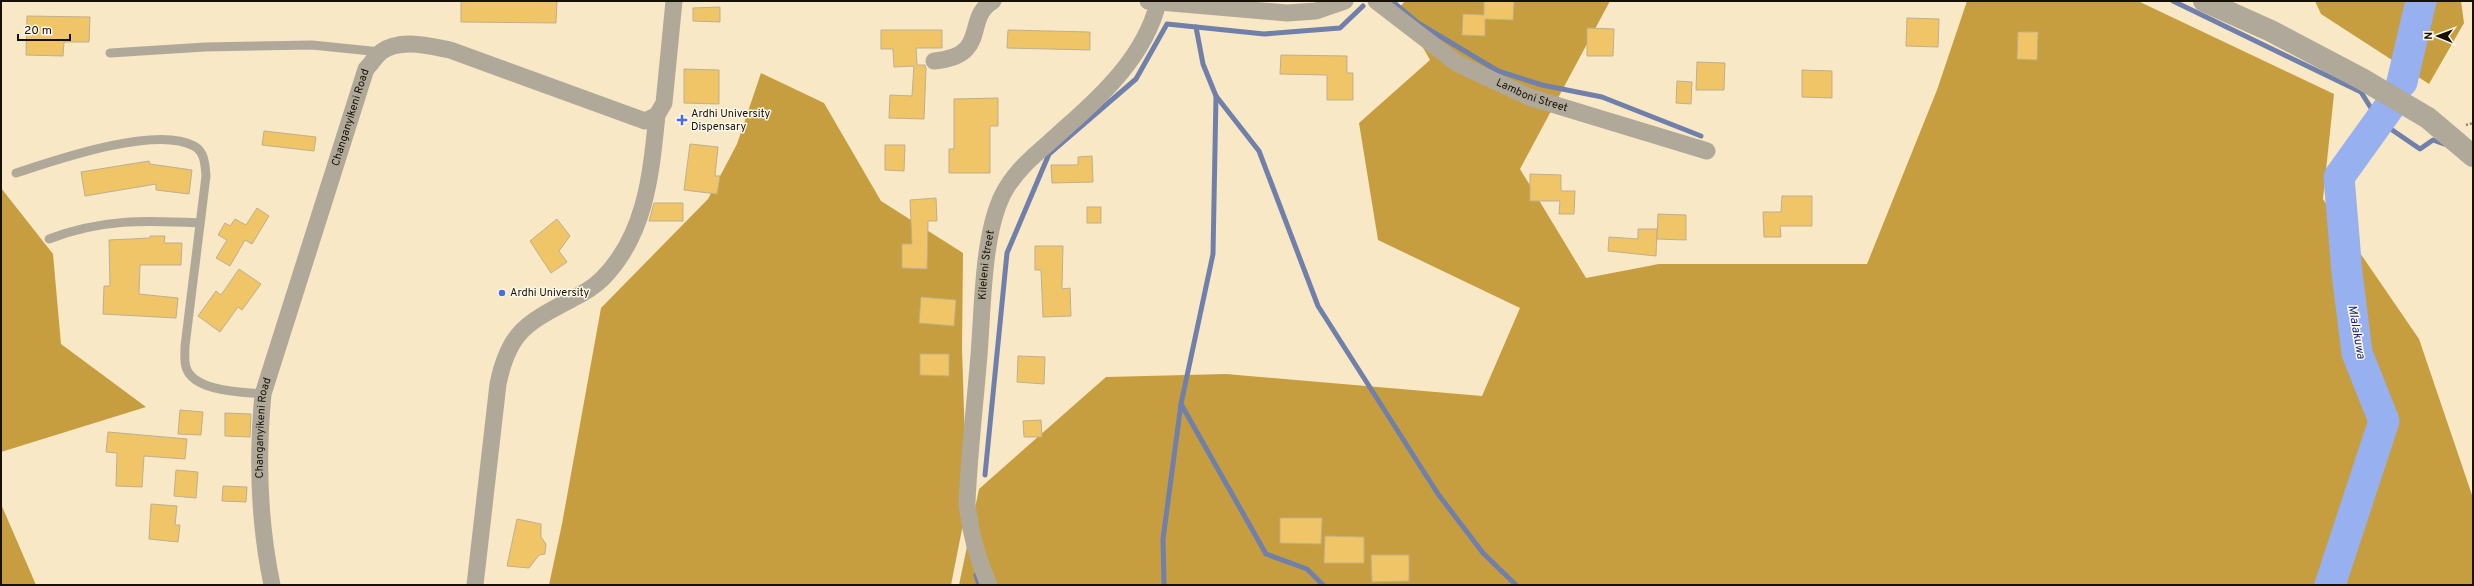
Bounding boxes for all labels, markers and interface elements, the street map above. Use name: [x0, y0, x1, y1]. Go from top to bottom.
scale bar: [18, 16, 70, 42]
north arrow: [2418, 16, 2458, 56]
text: 20 m: [24, 23, 52, 39]
text: N: [2422, 32, 2436, 40]
street label: Changanyikeni Road: [329, 67, 373, 168]
street label: Lamboni Street: [1494, 76, 1569, 115]
place label: Ardhi University Dispensary: [691, 107, 770, 134]
marker: Ardhi University Dispensary: [676, 114, 688, 126]
street label: Kileleni Street: [975, 229, 998, 300]
place label: Ardhi University: [510, 286, 589, 300]
marker: Ardhi University: [497, 288, 507, 298]
water label: Mlalakuwa: [2343, 304, 2369, 361]
street label: Changanyikeni Road: [253, 376, 275, 479]

